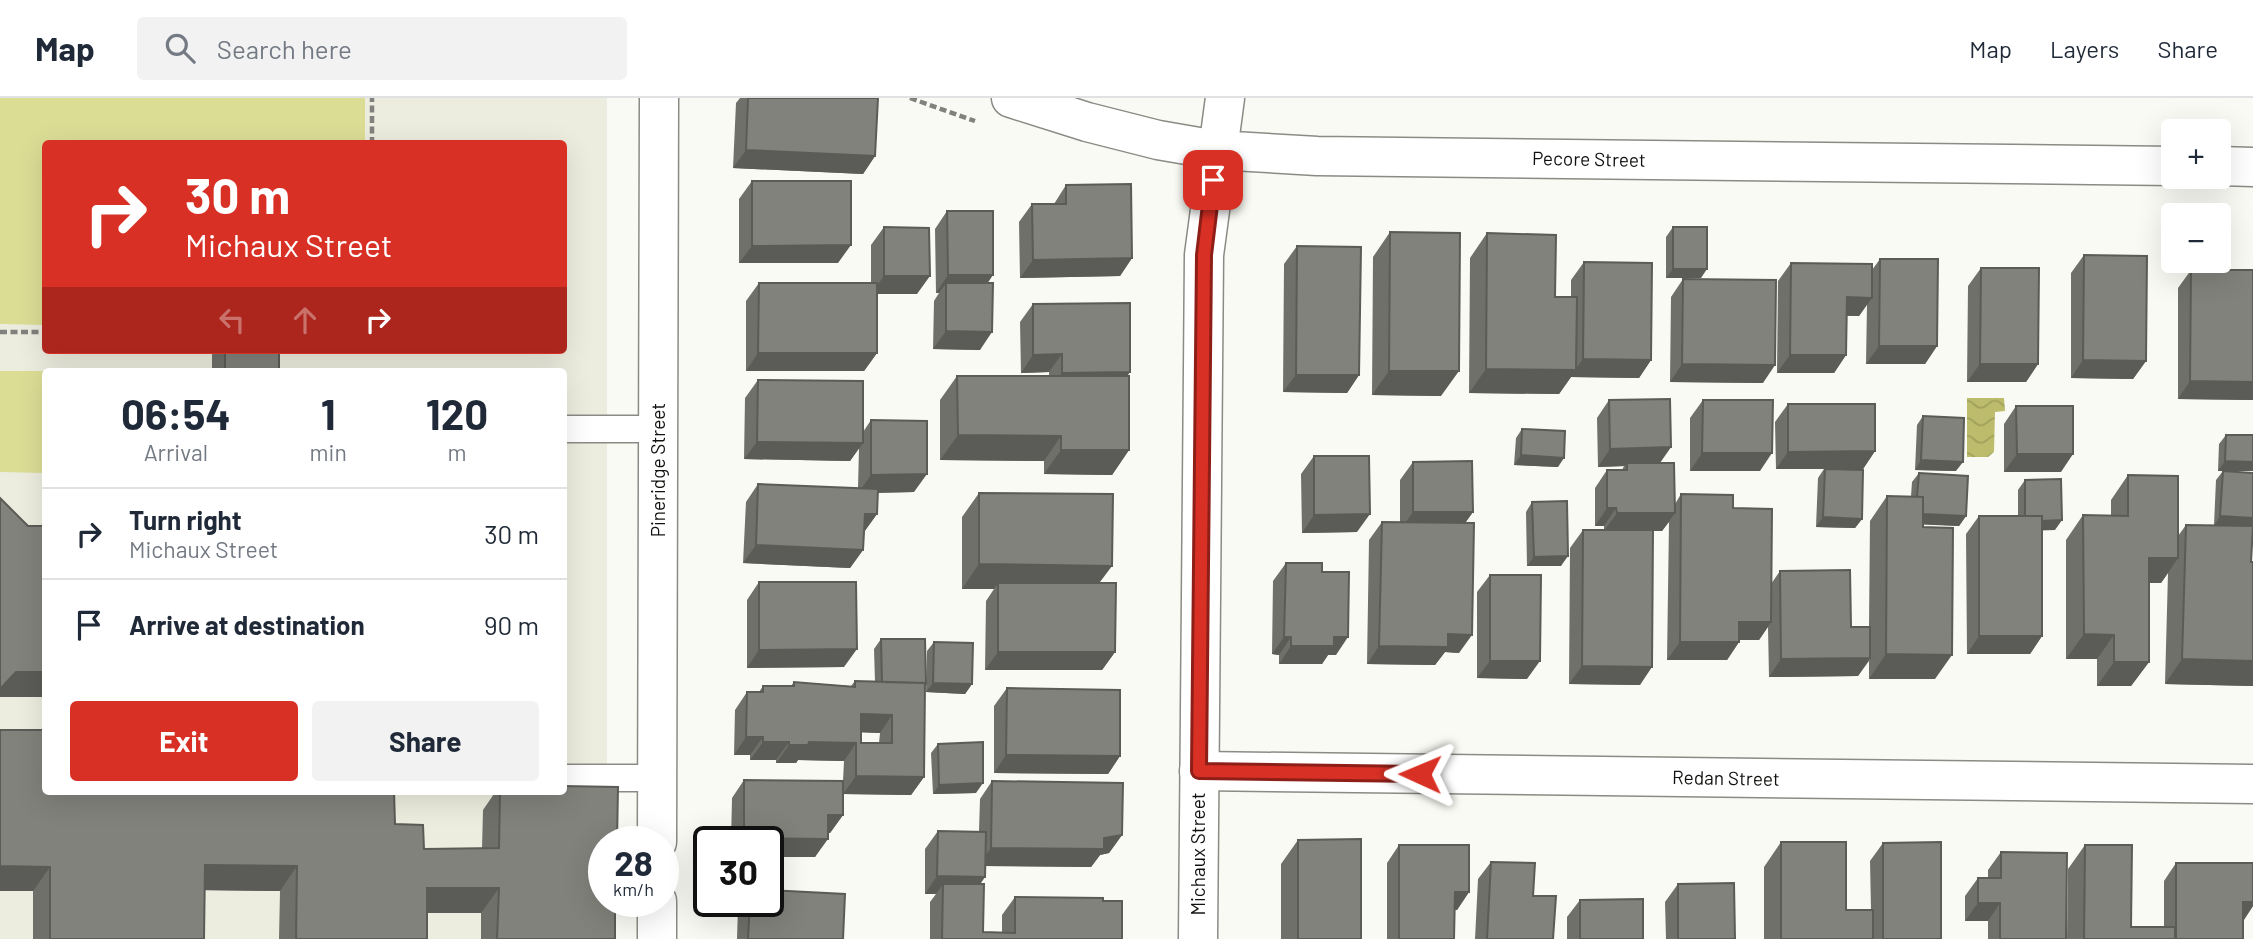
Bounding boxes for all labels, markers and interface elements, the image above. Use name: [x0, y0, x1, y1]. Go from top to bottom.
search box: [137, 17, 627, 80]
text: Map: [35, 28, 95, 68]
icon: search: [161, 29, 199, 67]
text: Search here: [217, 33, 352, 64]
text: Map: [1969, 34, 2012, 63]
text: Layers: [2050, 34, 2119, 63]
text: Share: [2157, 34, 2218, 63]
map controls: [2161, 119, 2231, 273]
button: +: [2161, 119, 2231, 189]
street label: Pecore Street: [1532, 146, 1646, 171]
pin: [1183, 150, 1243, 210]
icon: arrive: [1194, 161, 1232, 199]
text: 30 m: [185, 165, 290, 224]
icon: right: [70, 168, 161, 259]
button: −: [2161, 203, 2231, 273]
text: Michaux Street: [185, 225, 392, 263]
icon: left: [213, 301, 251, 339]
icon: ahead: [286, 301, 324, 339]
icon: right: [359, 301, 397, 339]
text: 06:54: [121, 388, 231, 438]
text: 1: [321, 388, 336, 438]
text: 120: [426, 388, 488, 438]
street label: Pineridge Street: [646, 403, 669, 537]
text: Arrival: [144, 438, 208, 466]
text: min: [310, 438, 347, 466]
text: m: [447, 438, 466, 466]
text: Turn right: [129, 504, 242, 535]
icon: right: [70, 515, 108, 553]
text: 30 m: [484, 518, 539, 549]
text: Michaux Street: [129, 535, 278, 563]
icon: arrive: [70, 606, 108, 644]
text: Arrive at destination: [129, 609, 365, 640]
text: 90 m: [484, 609, 539, 640]
button: Exit: [70, 701, 298, 781]
button: Share: [312, 701, 539, 781]
position arrow: [1383, 737, 1457, 811]
street label: Redan Street: [1672, 765, 1780, 790]
street label: Michaux Street: [1186, 792, 1209, 916]
speed limit sign: 30: [693, 826, 784, 917]
text: 28: [614, 841, 653, 883]
text: km/h: [613, 878, 654, 900]

